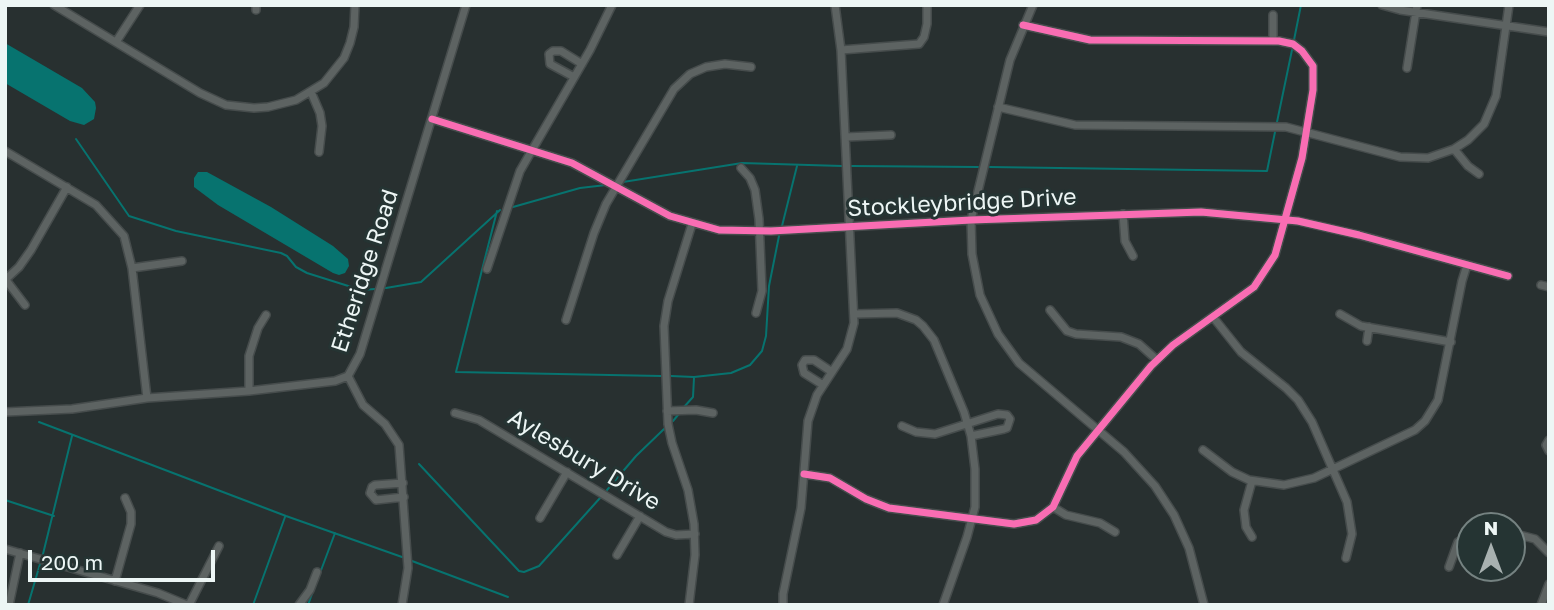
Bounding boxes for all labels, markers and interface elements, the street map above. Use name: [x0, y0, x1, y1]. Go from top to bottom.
street label: Stockleybridge Drive: [847, 183, 1077, 223]
street label: Etheridge Road: [326, 186, 404, 356]
street label: Aylesbury Drive: [503, 404, 665, 516]
north arrow: [1456, 512, 1526, 582]
text: N: [1484, 516, 1498, 539]
scale bar: [32, 536, 219, 580]
text: 200 m: [41, 549, 103, 575]

